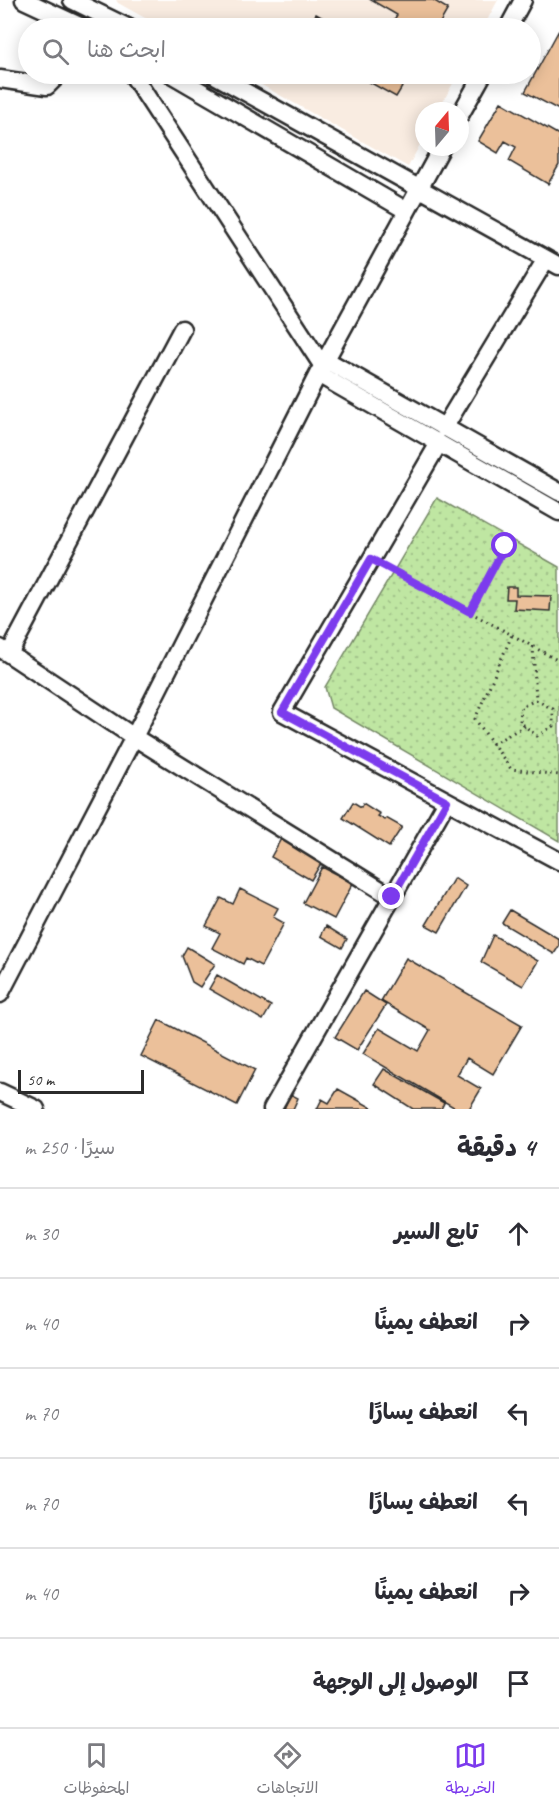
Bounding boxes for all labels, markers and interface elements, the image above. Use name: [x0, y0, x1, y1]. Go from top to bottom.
search box: [18, 18, 541, 84]
icon: search: [39, 35, 72, 68]
text: ابحث هنا: [87, 36, 166, 64]
north arrow: [415, 102, 469, 156]
route start: [491, 532, 517, 558]
route end: [378, 883, 404, 909]
scale bar: [18, 1067, 144, 1094]
text: 50 m: [27, 1070, 54, 1090]
text: 4 دقيقة: [457, 1131, 535, 1164]
text: سيرًا · 250 m: [24, 1135, 115, 1160]
icon: ahead: [502, 1217, 535, 1250]
text: تابع السير: [394, 1218, 478, 1246]
text: 30 m: [24, 1221, 58, 1246]
icon: right: [502, 1307, 535, 1340]
text: انعطف يمينًا: [374, 1308, 478, 1336]
text: 40 m: [24, 1311, 58, 1336]
icon: left: [502, 1397, 535, 1430]
text: انعطف يسارًا: [369, 1398, 478, 1426]
text: 70 m: [24, 1401, 58, 1426]
icon: left: [502, 1487, 535, 1520]
text: انعطف يسارًا: [369, 1488, 478, 1516]
text: 70 m: [24, 1491, 58, 1516]
icon: right: [502, 1577, 535, 1610]
text: انعطف يمينًا: [374, 1578, 478, 1606]
text: 40 m: [24, 1581, 58, 1606]
icon: arrive: [502, 1667, 535, 1700]
text: الوصول إلى الوجهة: [313, 1668, 478, 1696]
tab: المحفوظات: [64, 1739, 129, 1802]
tab: الاتجاهات: [257, 1739, 318, 1802]
tab: الخريطة: [446, 1739, 495, 1802]

